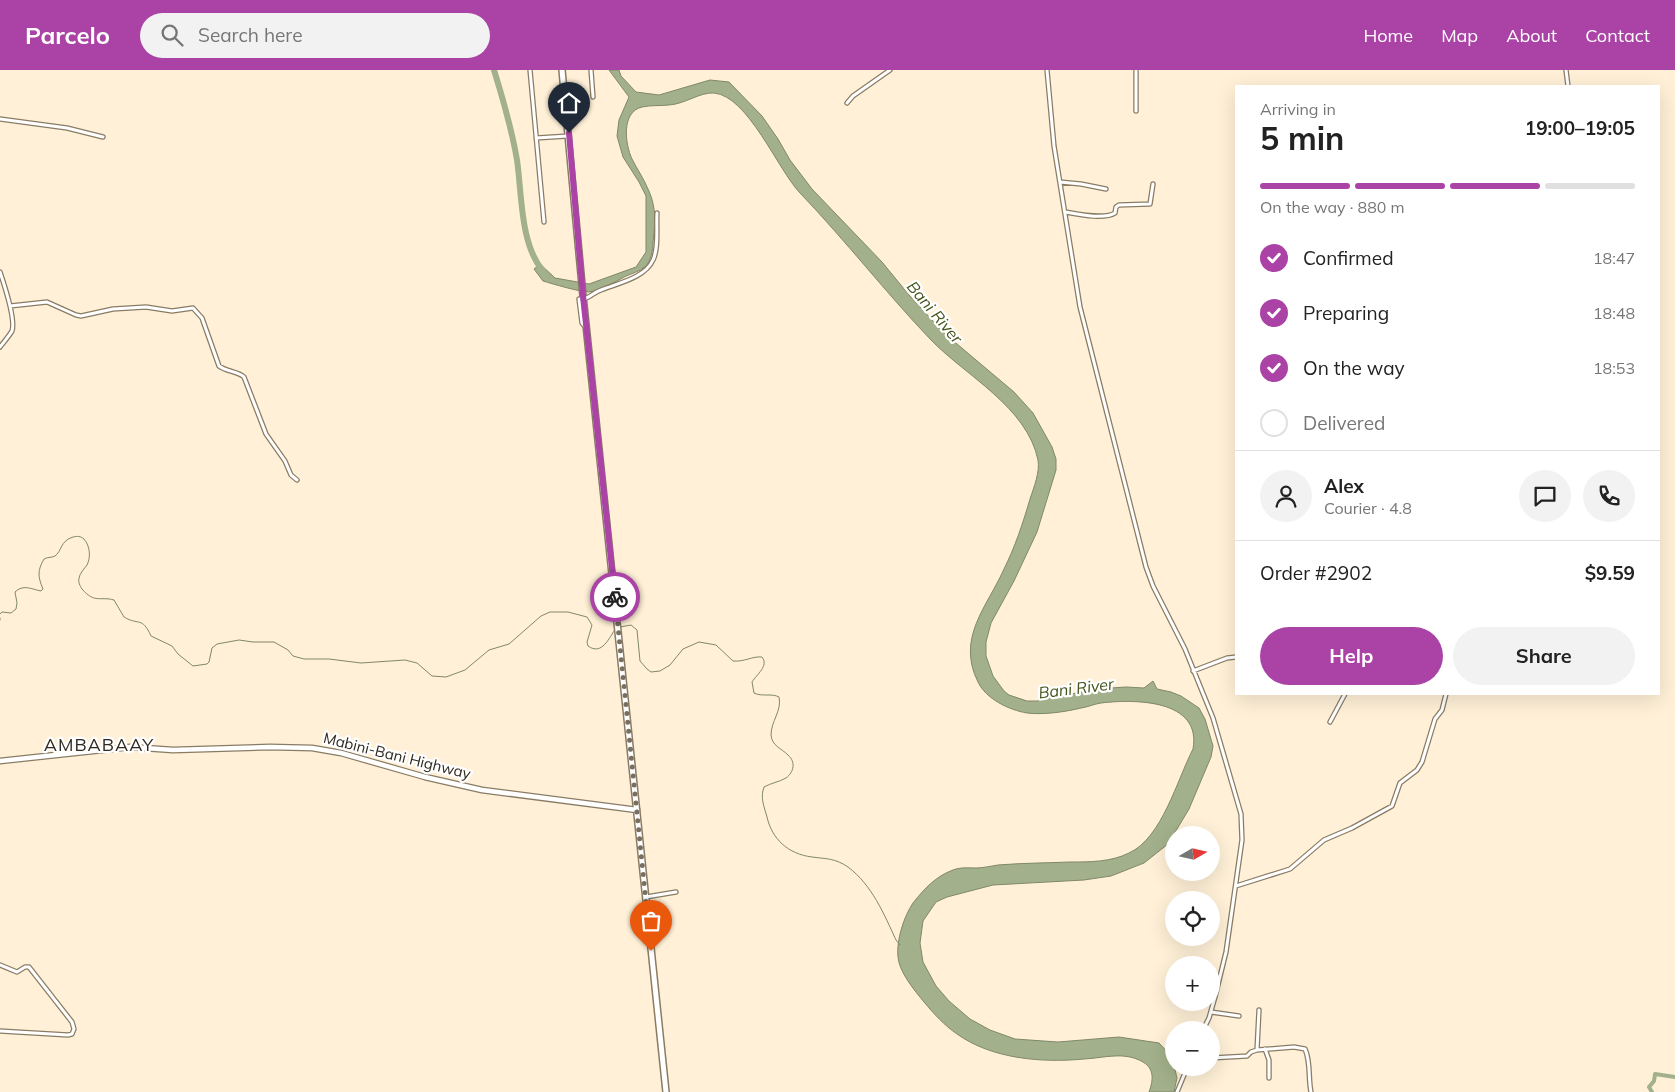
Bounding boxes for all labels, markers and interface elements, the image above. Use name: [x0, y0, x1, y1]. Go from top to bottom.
search box: [140, 13, 490, 58]
text: Parcelo: [25, 20, 110, 50]
icon: search: [158, 21, 186, 49]
text: Search here: [198, 23, 302, 47]
text: Home: [1363, 24, 1413, 47]
text: Map: [1441, 24, 1478, 47]
text: About: [1506, 24, 1557, 47]
text: Contact: [1585, 24, 1650, 47]
pin: [548, 82, 590, 133]
icon: home: [555, 89, 583, 117]
text: Arriving in: [1260, 99, 1336, 119]
text: 19:00–19:05: [1525, 116, 1635, 140]
text: 5 min: [1260, 118, 1344, 158]
text: On the way · 880 m: [1260, 197, 1405, 217]
icon: check: [1260, 244, 1288, 272]
text: Confirmed: [1303, 246, 1394, 270]
text: 18:47: [1593, 248, 1635, 268]
water label: Bani River: [903, 277, 968, 348]
icon: check: [1260, 299, 1288, 327]
text: Preparing: [1303, 301, 1389, 325]
text: 18:48: [1593, 303, 1635, 323]
icon: check: [1260, 354, 1288, 382]
text: On the way: [1303, 356, 1405, 380]
text: 18:53: [1593, 358, 1635, 378]
text: Delivered: [1303, 411, 1385, 435]
button: person: [1260, 470, 1312, 522]
button: chat: [1519, 470, 1571, 522]
button: phone: [1583, 470, 1635, 522]
text: Alex: [1324, 474, 1364, 498]
text: Courier · 4.8: [1324, 498, 1412, 518]
text: Order #2902: [1260, 561, 1372, 585]
text: $9.59: [1585, 561, 1635, 585]
courier: [590, 572, 640, 622]
icon: bike: [601, 583, 629, 611]
button: Help: [1260, 627, 1443, 685]
button: Share: [1453, 627, 1635, 685]
water label: Bani River: [1037, 673, 1116, 703]
street label: Mabini-Bani Highway: [321, 728, 473, 783]
district label: AMBABAAY: [44, 733, 154, 756]
north arrow: [1165, 826, 1220, 881]
map controls: [1165, 826, 1220, 1076]
button: locate: [1165, 891, 1220, 946]
pin: [630, 900, 672, 951]
icon: bag: [637, 907, 665, 935]
button: +: [1165, 956, 1220, 1011]
button: −: [1165, 1021, 1220, 1076]

